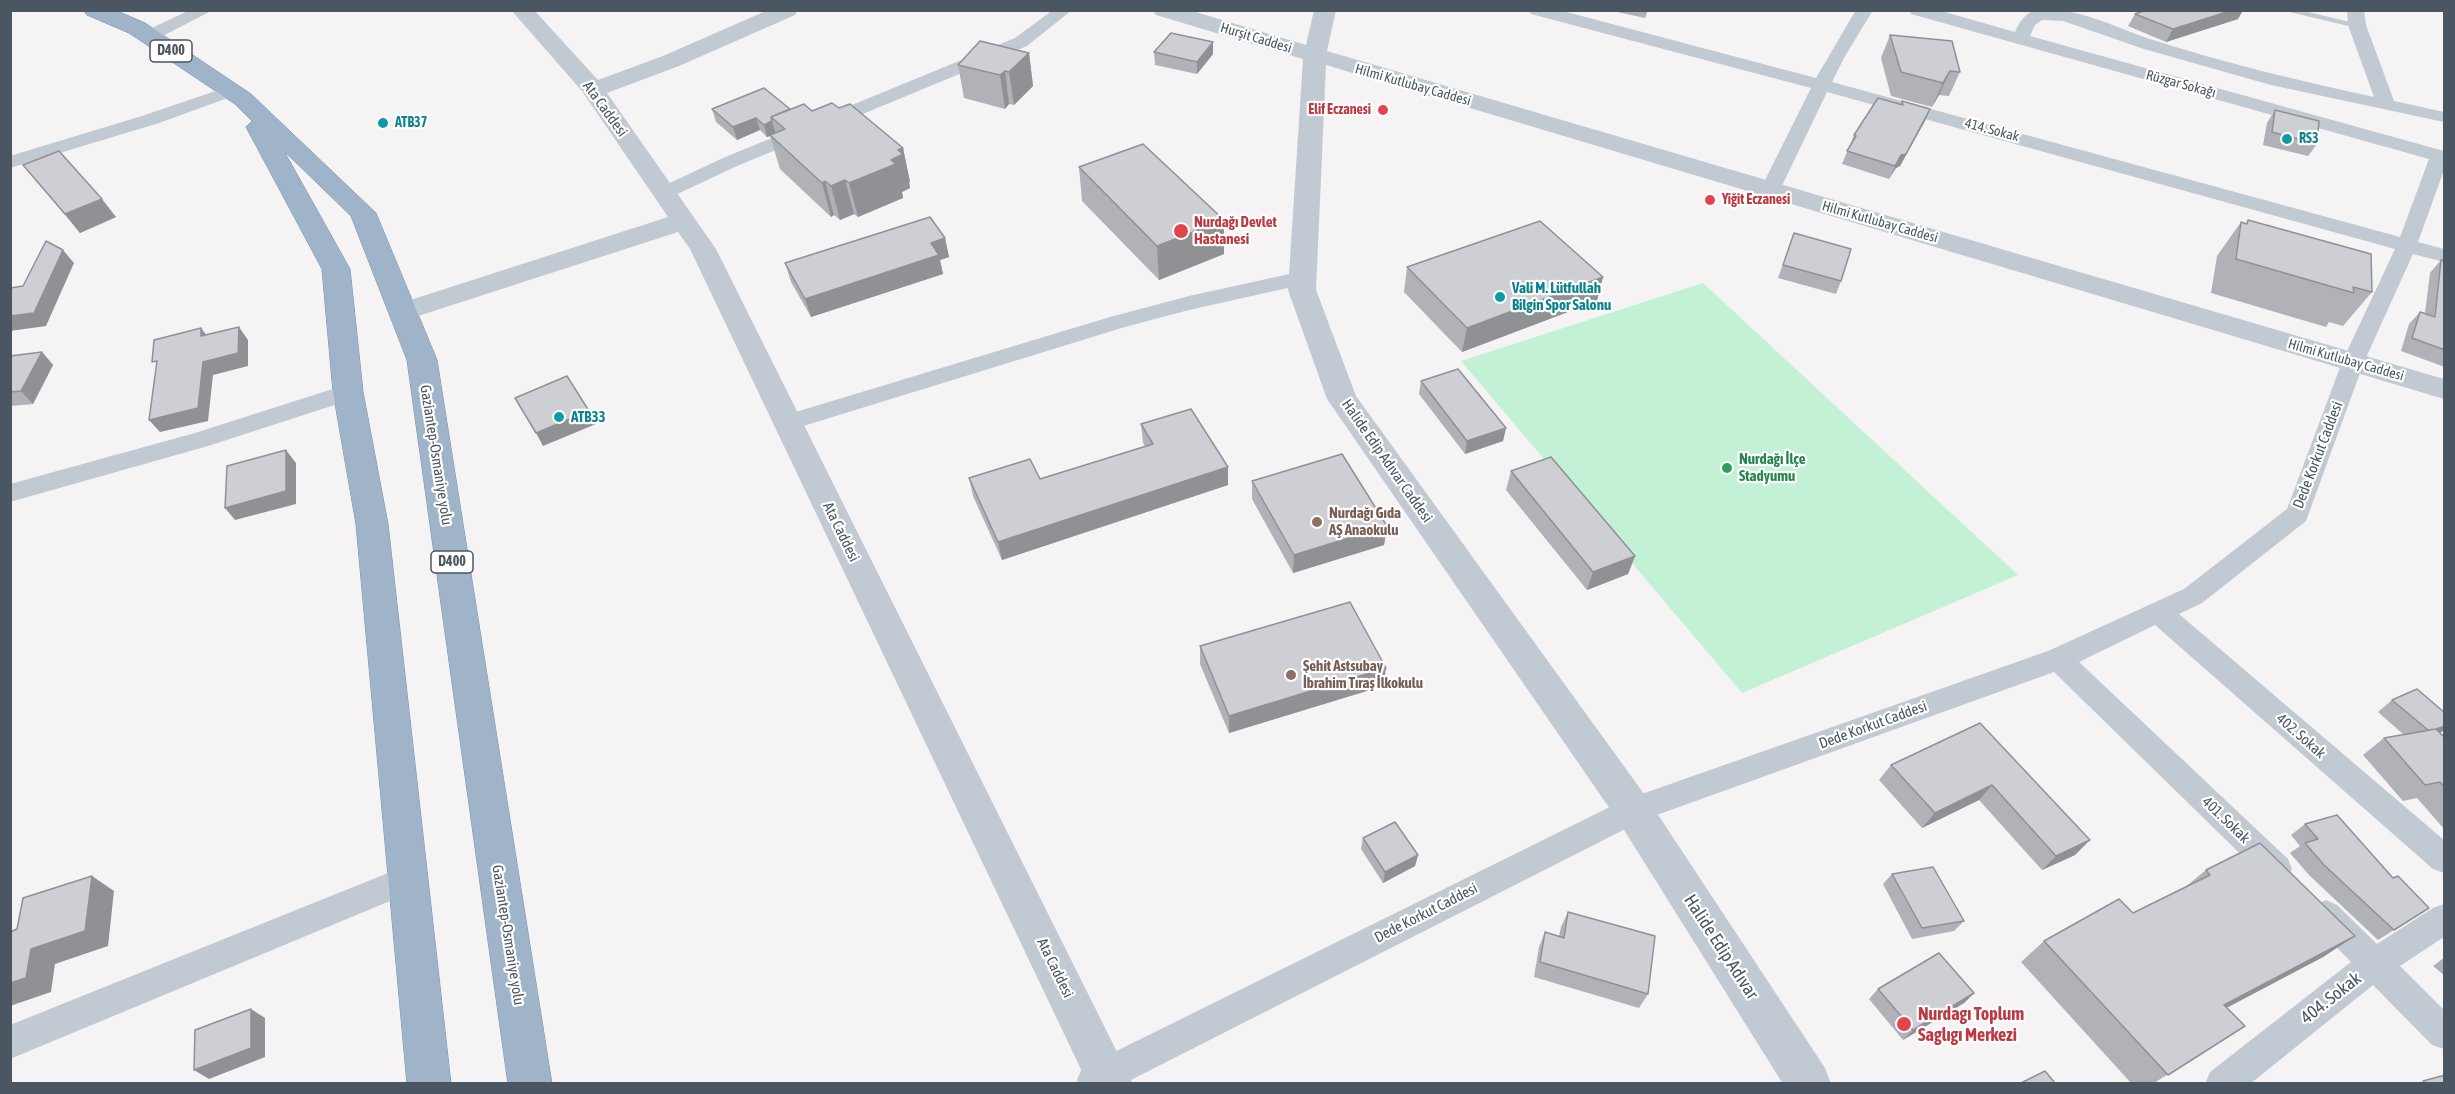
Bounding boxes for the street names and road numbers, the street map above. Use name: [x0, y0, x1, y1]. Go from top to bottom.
street label: Hurşit Caddesi: [1218, 19, 1294, 57]
road number: D400: [150, 40, 192, 62]
street label: Hilmi Kutlubay Caddesi: [1353, 60, 1473, 110]
street label: Rüzgar Sokağı: [2144, 67, 2218, 101]
street label: Ata Caddesi: [579, 78, 631, 140]
street label: 414. Sokak: [1963, 115, 2021, 145]
street label: Hilmi Kutlubay Caddesi: [1820, 197, 1940, 247]
street label: Hilmi Kutlubay Caddesi: [2286, 335, 2406, 385]
street label: Gaziantep-Osmaniye yolu: [416, 384, 456, 526]
street label: Halide Edip Adıvar Caddesi: [1338, 396, 1436, 526]
street label: Dede Korkut Caddesi: [2289, 399, 2347, 511]
street label: Ata Caddesi: [819, 499, 863, 565]
road number: D400: [431, 551, 473, 573]
street label: Dede Korkut Caddesi: [1817, 697, 1929, 753]
street label: 402. Sokak: [2273, 710, 2329, 762]
street label: 401. Sokak: [2198, 793, 2254, 847]
street label: Gaziantep-Osmaniye yolu: [488, 864, 528, 1006]
street label: Dede Korkut Caddesi: [1371, 879, 1481, 947]
street label: Halide Edip Adıvar: [1679, 891, 1763, 1003]
street label: Ata Caddesi: [1033, 935, 1077, 1001]
street label: 404. Sokak: [2296, 968, 2366, 1028]

